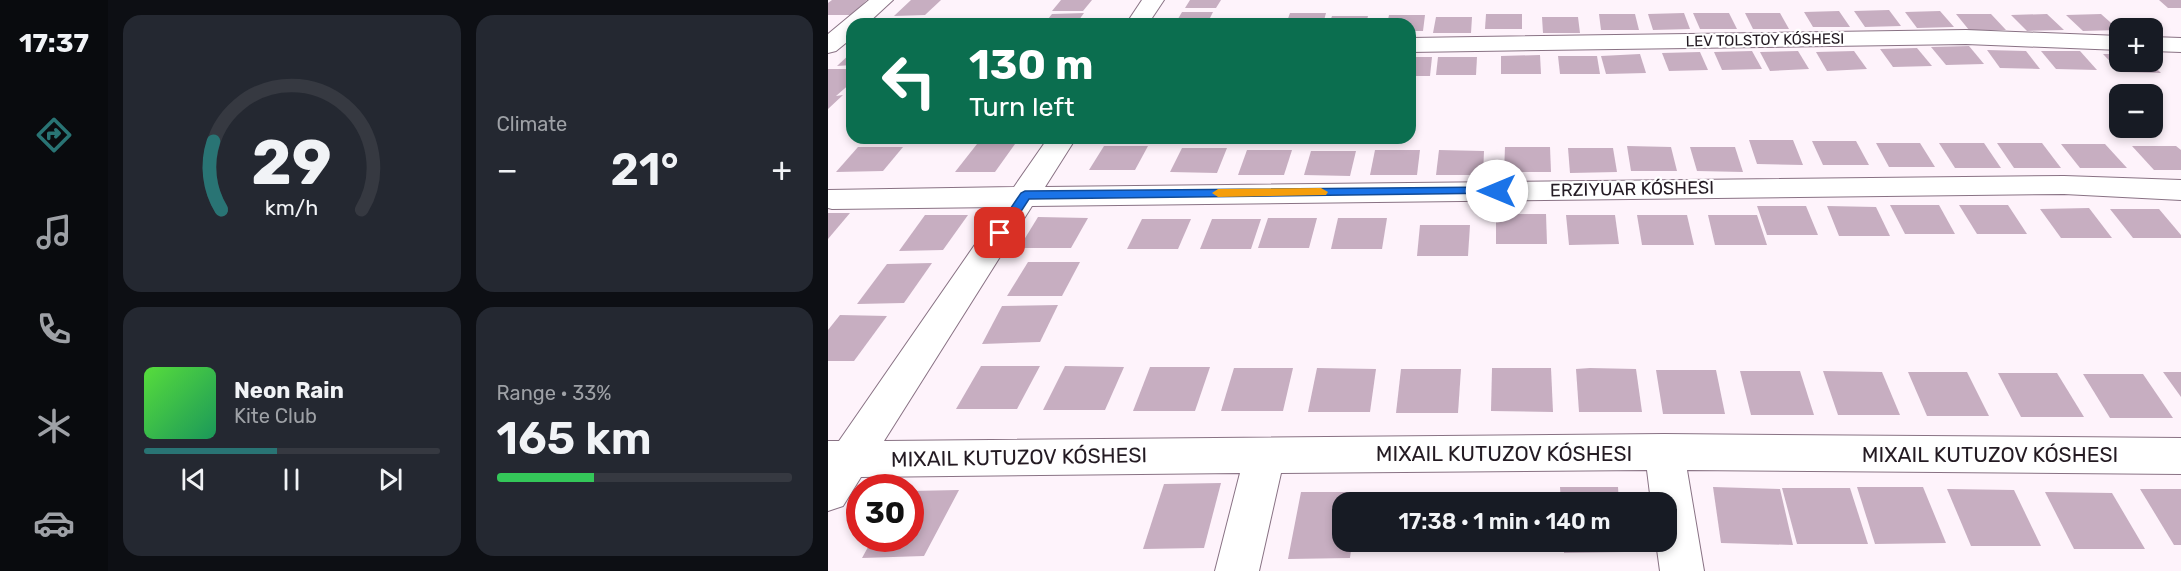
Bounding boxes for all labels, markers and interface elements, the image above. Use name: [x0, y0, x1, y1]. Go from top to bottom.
map controls: [2109, 18, 2163, 138]
button: +: [2109, 18, 2163, 72]
text: 17:37: [19, 27, 89, 59]
street label: LEV TOLSTOY KÓSHESI: [1686, 30, 1844, 50]
text: 130 m: [969, 40, 1094, 90]
icon: left: [870, 42, 948, 120]
button: −: [2109, 84, 2163, 138]
text: Turn left: [969, 91, 1074, 123]
text: Climate: [497, 112, 567, 136]
icon: directions: [33, 114, 75, 156]
text: 29: [251, 126, 332, 200]
text: 21°: [611, 143, 679, 196]
text: −: [497, 150, 518, 189]
text: +: [771, 150, 792, 189]
position arrow: [1465, 159, 1529, 223]
street label: ERZIYUAR KÓSHESI: [1550, 177, 1714, 201]
text: km/h: [265, 196, 319, 221]
pin: [974, 207, 1025, 258]
icon: music: [33, 211, 75, 253]
icon: arrive: [983, 216, 1016, 249]
icon: phone: [33, 308, 75, 350]
text: Neon Rain: [234, 377, 344, 404]
text: Range · 33%: [497, 381, 612, 405]
text: Kite Club: [234, 404, 317, 428]
icon: climate: [33, 405, 75, 447]
text: 165 km: [497, 412, 652, 465]
street label: MIXAIL KUTUZOV KÓSHESI: [1376, 441, 1632, 466]
street label: MIXAIL KUTUZOV KÓSHESI: [891, 442, 1147, 472]
street label: MIXAIL KUTUZOV KÓSHESI: [1862, 442, 2118, 467]
icon: previous: [177, 463, 210, 496]
icon: pause: [275, 463, 308, 496]
icon: next: [374, 463, 407, 496]
speed limit sign: 30: [846, 474, 924, 552]
icon: car: [33, 502, 75, 544]
text: 17:38 · 1 min · 140 m: [1399, 508, 1610, 535]

